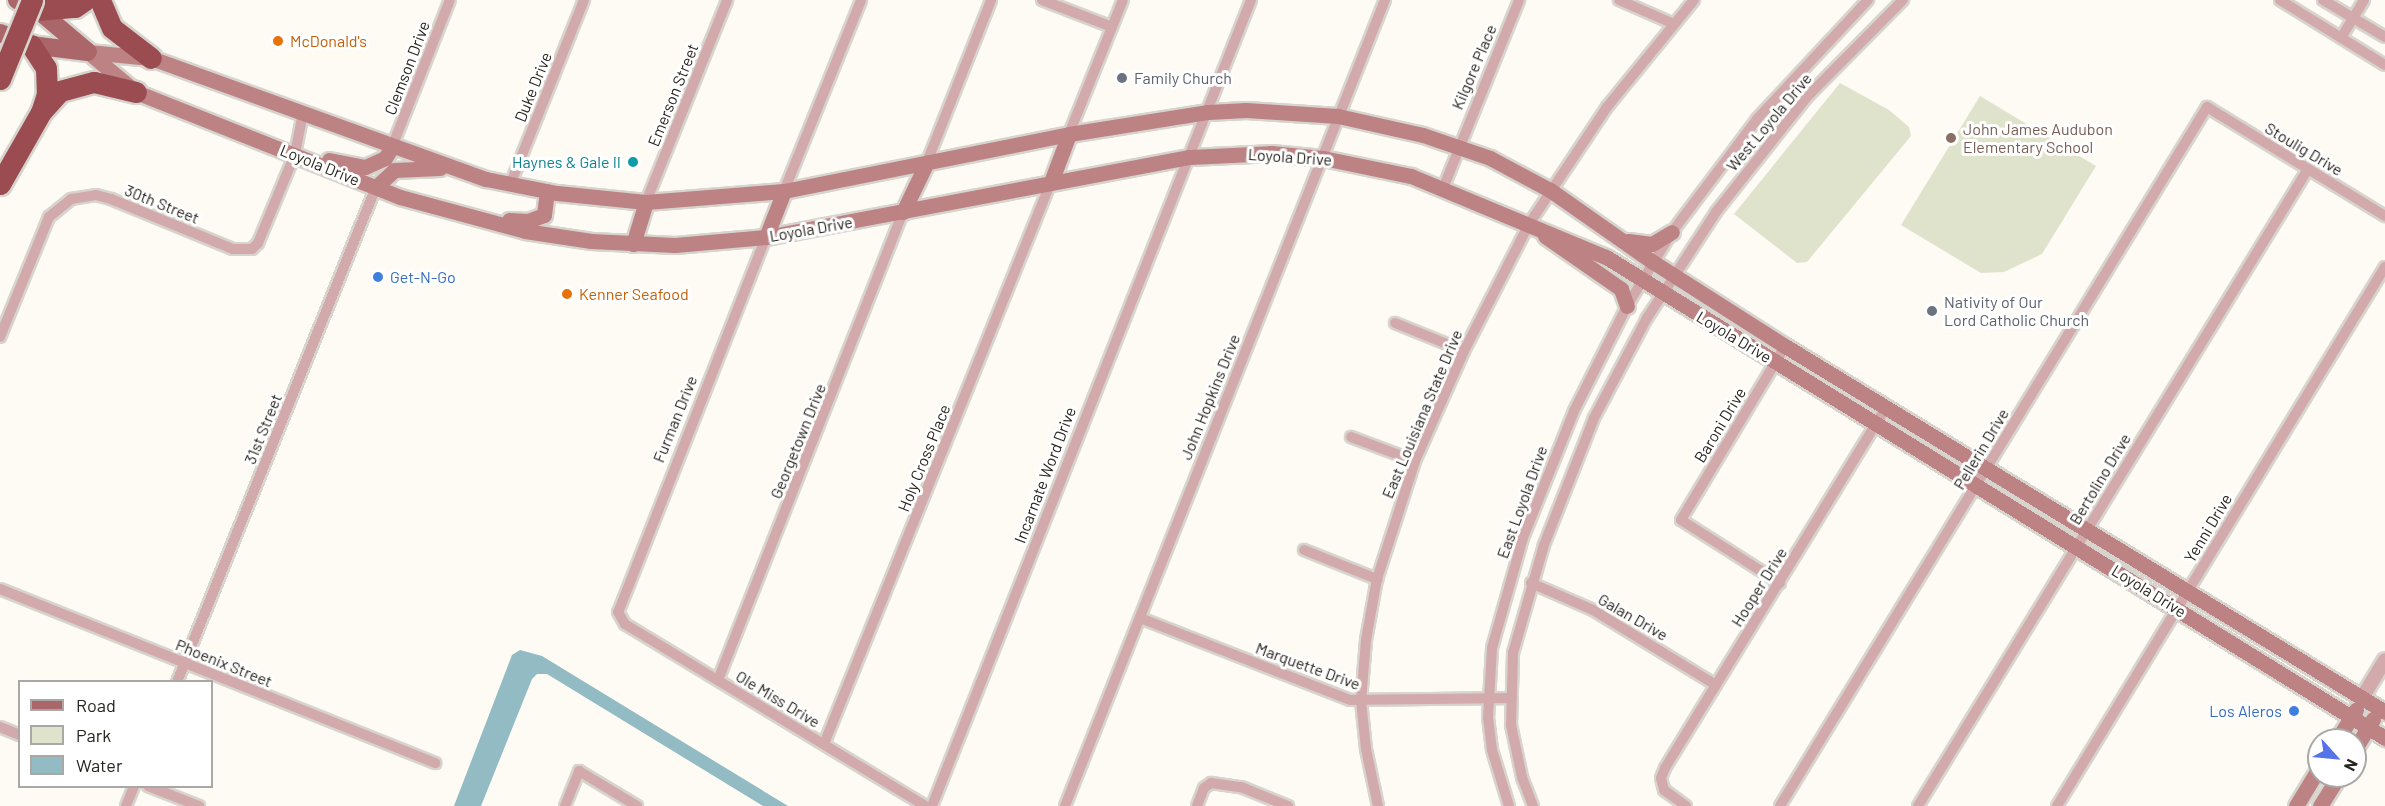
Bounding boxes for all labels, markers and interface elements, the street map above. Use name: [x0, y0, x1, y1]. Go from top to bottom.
street label: Clemson Drive: [380, 18, 434, 118]
street label: Kilgore Place: [1447, 22, 1501, 112]
place label: McDonald's: [290, 31, 367, 51]
marker: McDonald's: [271, 34, 285, 48]
street label: Emerson Street: [644, 41, 702, 149]
street label: Duke Drive: [510, 49, 556, 125]
place label: Family Church: [1134, 68, 1232, 88]
street label: West Loyola Drive: [1722, 69, 1816, 175]
marker: Family Church: [1115, 71, 1129, 85]
street label: Stoulig Drive: [2262, 118, 2346, 180]
place label: John James Audubon Elementary School: [1963, 119, 2113, 157]
marker: John James Audubon Elementary School: [1944, 131, 1958, 145]
street label: Loyola Drive: [277, 140, 363, 190]
street label: Loyola Drive: [1247, 144, 1333, 170]
place label: Haynes & Gale II: [512, 152, 621, 172]
marker: Haynes & Gale II: [626, 155, 640, 169]
street label: 30th Street: [122, 180, 202, 228]
street label: Loyola Drive: [768, 212, 854, 246]
place label: Get-N-Go: [390, 267, 456, 287]
marker: Get-N-Go: [371, 270, 385, 284]
place label: Kenner Seafood: [579, 284, 689, 304]
marker: Kenner Seafood: [560, 287, 574, 301]
place label: Nativity of Our Lord Catholic Church: [1944, 292, 2089, 330]
marker: Nativity of Our Lord Catholic Church: [1925, 304, 1939, 318]
street label: Loyola Drive: [1693, 307, 1775, 367]
street label: East Louisiana State Drive: [1378, 327, 1466, 501]
street label: John Hopkins Drive: [1176, 331, 1244, 463]
street label: Furman Drive: [649, 373, 701, 465]
street label: Georgetown Drive: [766, 381, 830, 501]
street label: Baroni Drive: [1690, 384, 1750, 466]
street label: 31st Street: [240, 391, 286, 467]
street label: Holy Cross Place: [894, 402, 954, 514]
street label: Incarnate Word Drive: [1010, 404, 1080, 546]
street label: Pellerin Drive: [1949, 405, 2013, 493]
street label: Bertolino Drive: [2065, 430, 2135, 528]
street label: East Loyola Drive: [1493, 443, 1551, 561]
street label: Yenni Drive: [2180, 490, 2236, 566]
street label: Hooper Drive: [1727, 544, 1791, 630]
street label: Loyola Drive: [2108, 561, 2190, 621]
street label: Galan Drive: [1595, 589, 1671, 645]
street label: Phoenix Street: [173, 635, 275, 691]
street label: Marquette Drive: [1253, 638, 1363, 694]
street label: Ole Miss Drive: [732, 666, 824, 732]
legend: [18, 680, 213, 788]
text: Road: [76, 694, 116, 716]
place label: Los Aleros: [2209, 701, 2282, 721]
marker: Los Aleros: [2287, 704, 2301, 718]
text: Park: [76, 724, 111, 746]
north arrow: [2307, 728, 2367, 788]
text: Water: [76, 754, 123, 776]
text: N: [2341, 756, 2363, 775]

